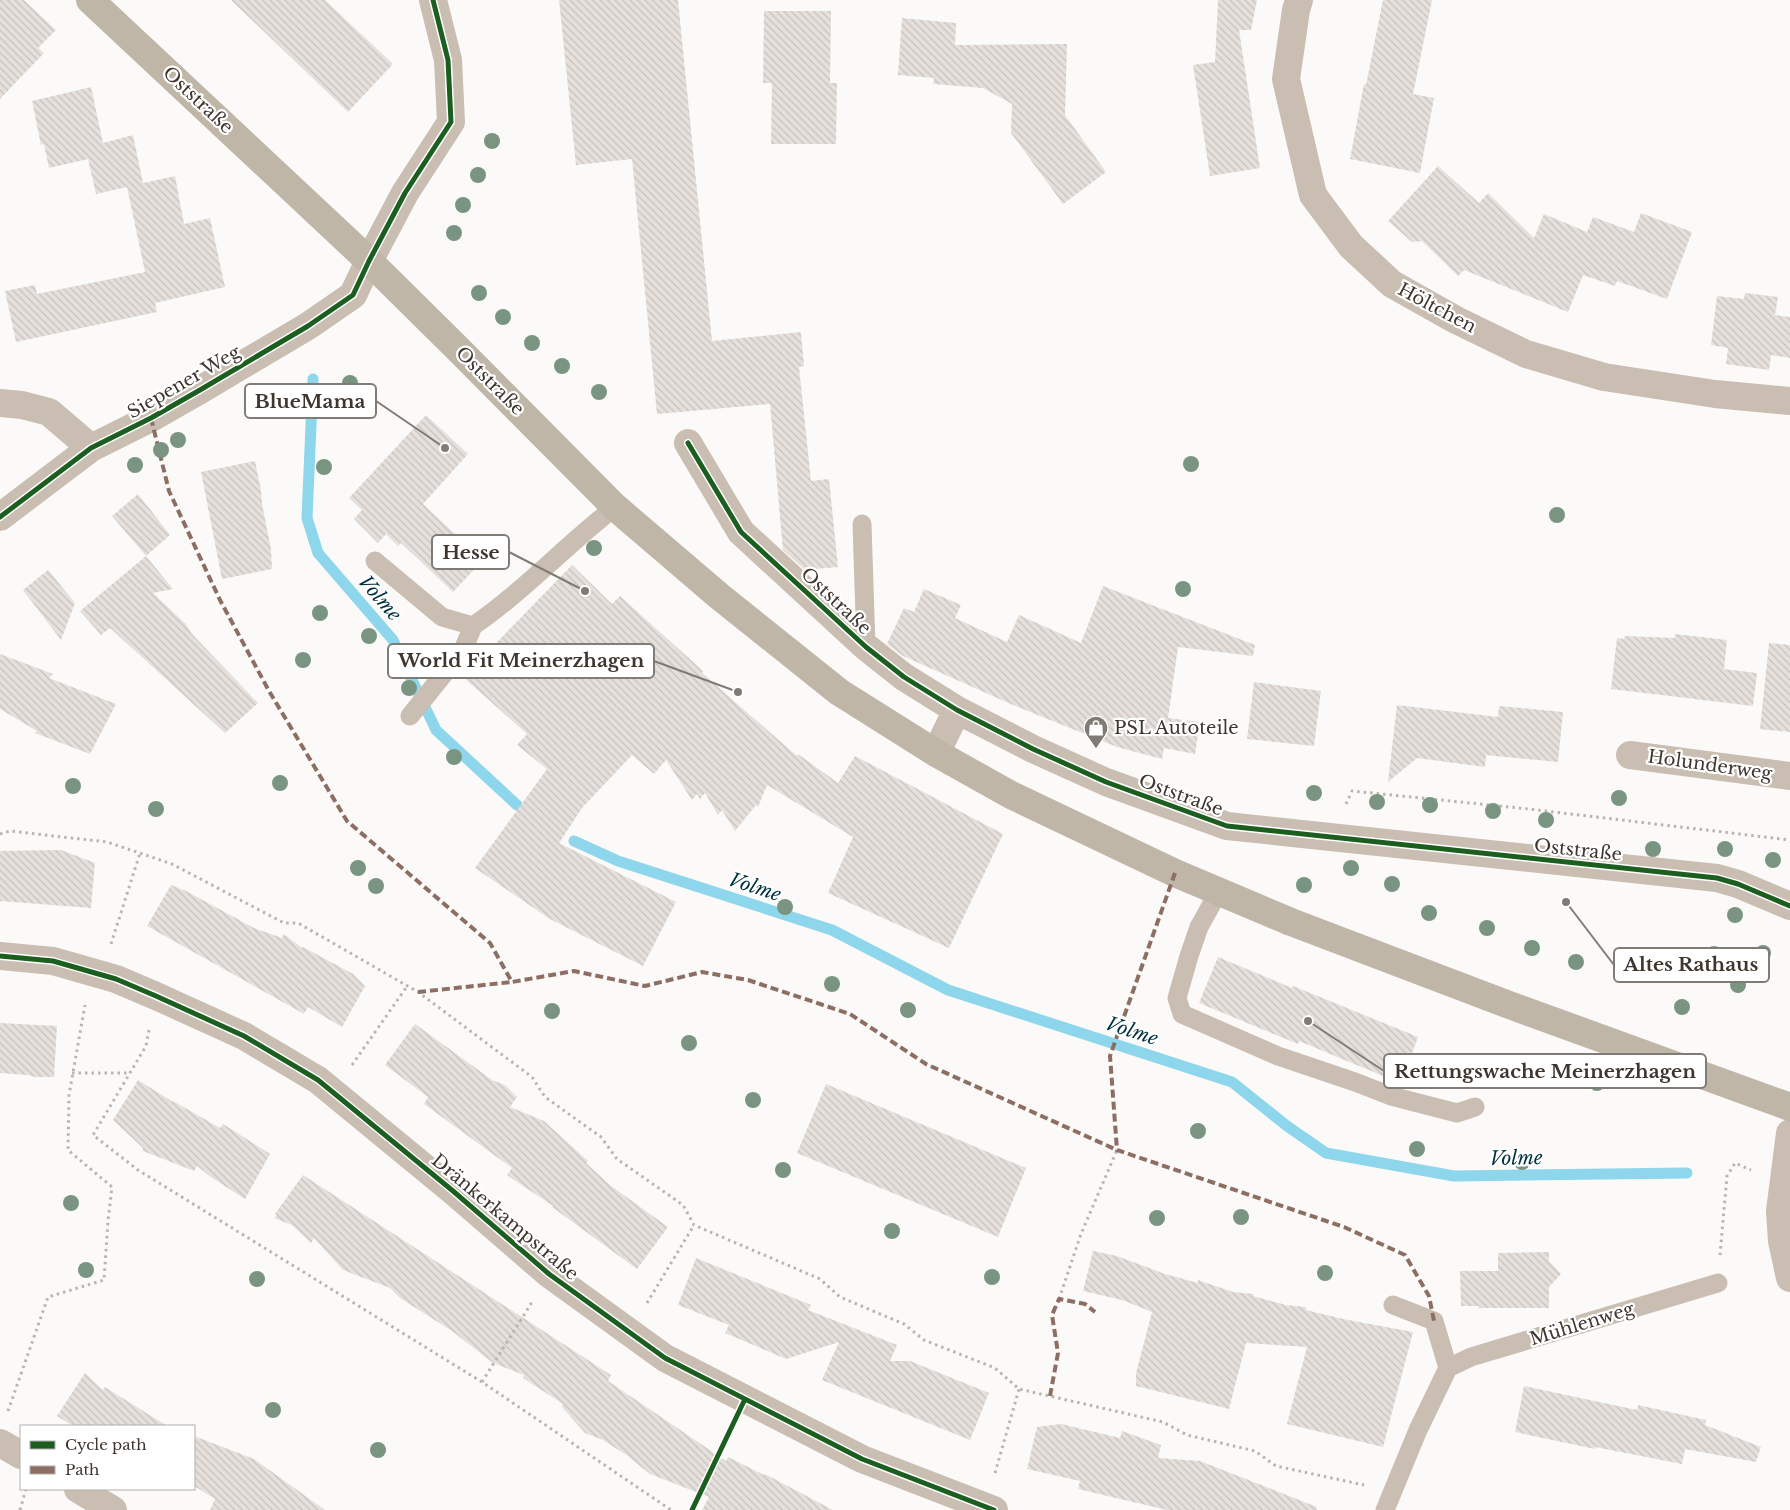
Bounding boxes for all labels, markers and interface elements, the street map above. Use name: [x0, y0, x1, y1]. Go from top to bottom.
street label: Oststraße: [158, 62, 238, 138]
street label: Höltchen: [1394, 278, 1480, 338]
street label: Siepener Weg: [124, 341, 245, 423]
street label: Oststraße: [451, 342, 529, 420]
callout: BlueMama: [245, 384, 376, 418]
text: BlueMama: [255, 390, 366, 413]
callout: Hesse: [432, 535, 509, 569]
text: Hesse: [442, 541, 500, 564]
street label: Oststraße: [796, 563, 876, 639]
water label: Volme: [354, 570, 406, 626]
callout: World Fit Meinerzhagen: [388, 644, 654, 678]
text: World Fit Meinerzhagen: [397, 649, 644, 672]
shop icon: PSL Autoteile: [1083, 715, 1109, 749]
place label: PSL Autoteile: [1114, 717, 1239, 739]
street label: Holunderweg: [1646, 745, 1774, 785]
street label: Oststraße: [1136, 770, 1226, 820]
street label: Oststraße: [1533, 834, 1623, 866]
water label: Volme: [726, 868, 784, 906]
callout: Altes Rathaus: [1614, 948, 1769, 982]
text: Altes Rathaus: [1623, 953, 1759, 976]
water label: Volme: [1103, 1012, 1161, 1050]
callout: Rettungswache Meinerzhagen: [1384, 1054, 1706, 1088]
text: Rettungswache Meinerzhagen: [1394, 1060, 1696, 1083]
water label: Volme: [1489, 1146, 1543, 1170]
street label: Dränkerkampstraße: [427, 1149, 583, 1285]
street label: Mühlenweg: [1527, 1298, 1637, 1350]
legend: [20, 1425, 195, 1490]
text: Cycle path: [65, 1435, 147, 1454]
text: Path: [65, 1460, 99, 1479]

